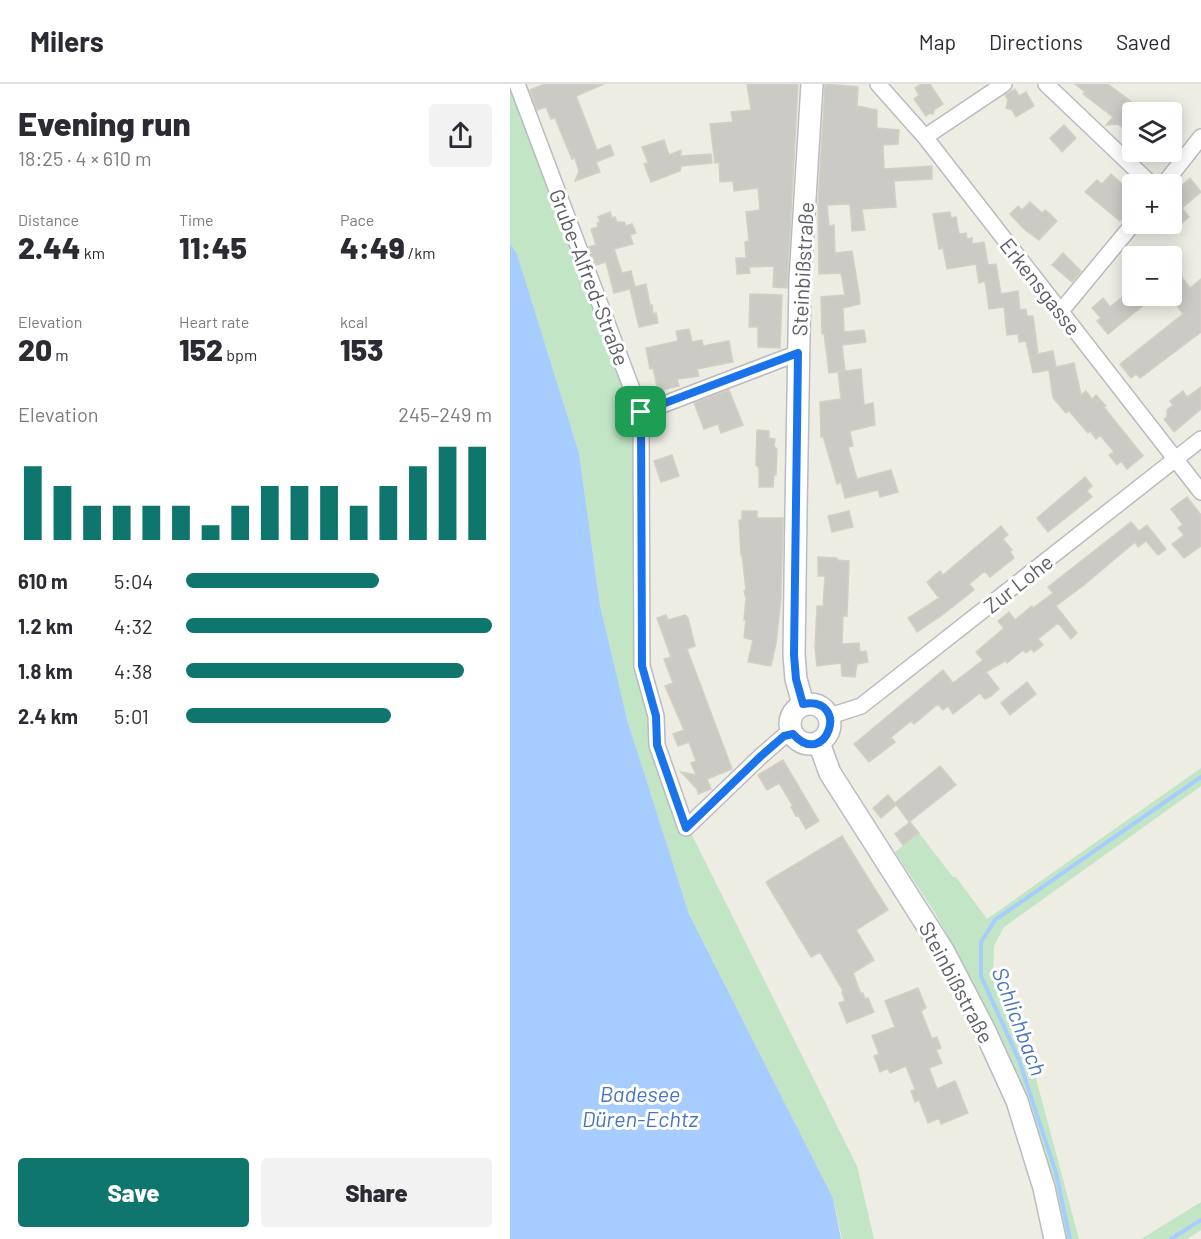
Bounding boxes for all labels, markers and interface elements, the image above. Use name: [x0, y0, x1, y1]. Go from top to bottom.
text: Milers: [30, 24, 104, 58]
text: Map: [919, 29, 956, 54]
text: Directions: [989, 29, 1083, 54]
text: Saved: [1116, 29, 1171, 54]
map controls: [1122, 102, 1182, 306]
button: layers: [1122, 102, 1182, 162]
text: Evening run: [18, 103, 191, 143]
button: share: [429, 104, 492, 167]
text: 18:25 · 4 × 610 m: [18, 146, 152, 170]
button: +: [1122, 174, 1182, 234]
street label: Grube-Alfred-Straße: [545, 185, 635, 369]
street label: Steinbißstraße: [786, 201, 818, 337]
text: Distance: [18, 210, 79, 229]
text: Time: [179, 210, 214, 229]
text: Pace: [340, 210, 374, 229]
text: 2.44: [18, 229, 81, 265]
text: 11:45: [179, 229, 247, 265]
text: 4:49: [340, 229, 405, 265]
street label: Erkensgasse: [995, 233, 1087, 339]
text: km: [81, 243, 105, 262]
text: /km: [405, 243, 436, 262]
button: −: [1122, 246, 1182, 306]
text: Elevation: [18, 312, 82, 331]
text: Heart rate: [179, 312, 249, 331]
text: kcal: [340, 312, 368, 331]
text: 20: [18, 331, 52, 367]
text: 152: [179, 331, 223, 367]
text: 153: [340, 331, 384, 367]
text: m: [52, 345, 69, 364]
text: bpm: [223, 345, 257, 364]
pin: [615, 386, 666, 437]
icon: arrive: [624, 395, 657, 428]
text: Elevation: [18, 402, 99, 426]
text: 245–249 m: [398, 402, 492, 426]
street label: Zur Lohe: [979, 548, 1057, 618]
text: 610 m: [18, 569, 68, 593]
text: 5:04: [114, 569, 153, 593]
text: 1.2 km: [18, 614, 73, 638]
text: 4:32: [114, 614, 153, 638]
text: 1.8 km: [18, 659, 73, 683]
text: 4:38: [114, 659, 153, 683]
text: 2.4 km: [18, 704, 78, 728]
text: 5:01: [114, 704, 149, 728]
street label: Steinbißstraße: [914, 917, 1000, 1047]
water label: Schlichbach: [987, 963, 1053, 1079]
water label: Badesee Düren-Echtz: [582, 1080, 698, 1131]
button: Save: [18, 1158, 249, 1227]
button: Share: [261, 1158, 492, 1227]

